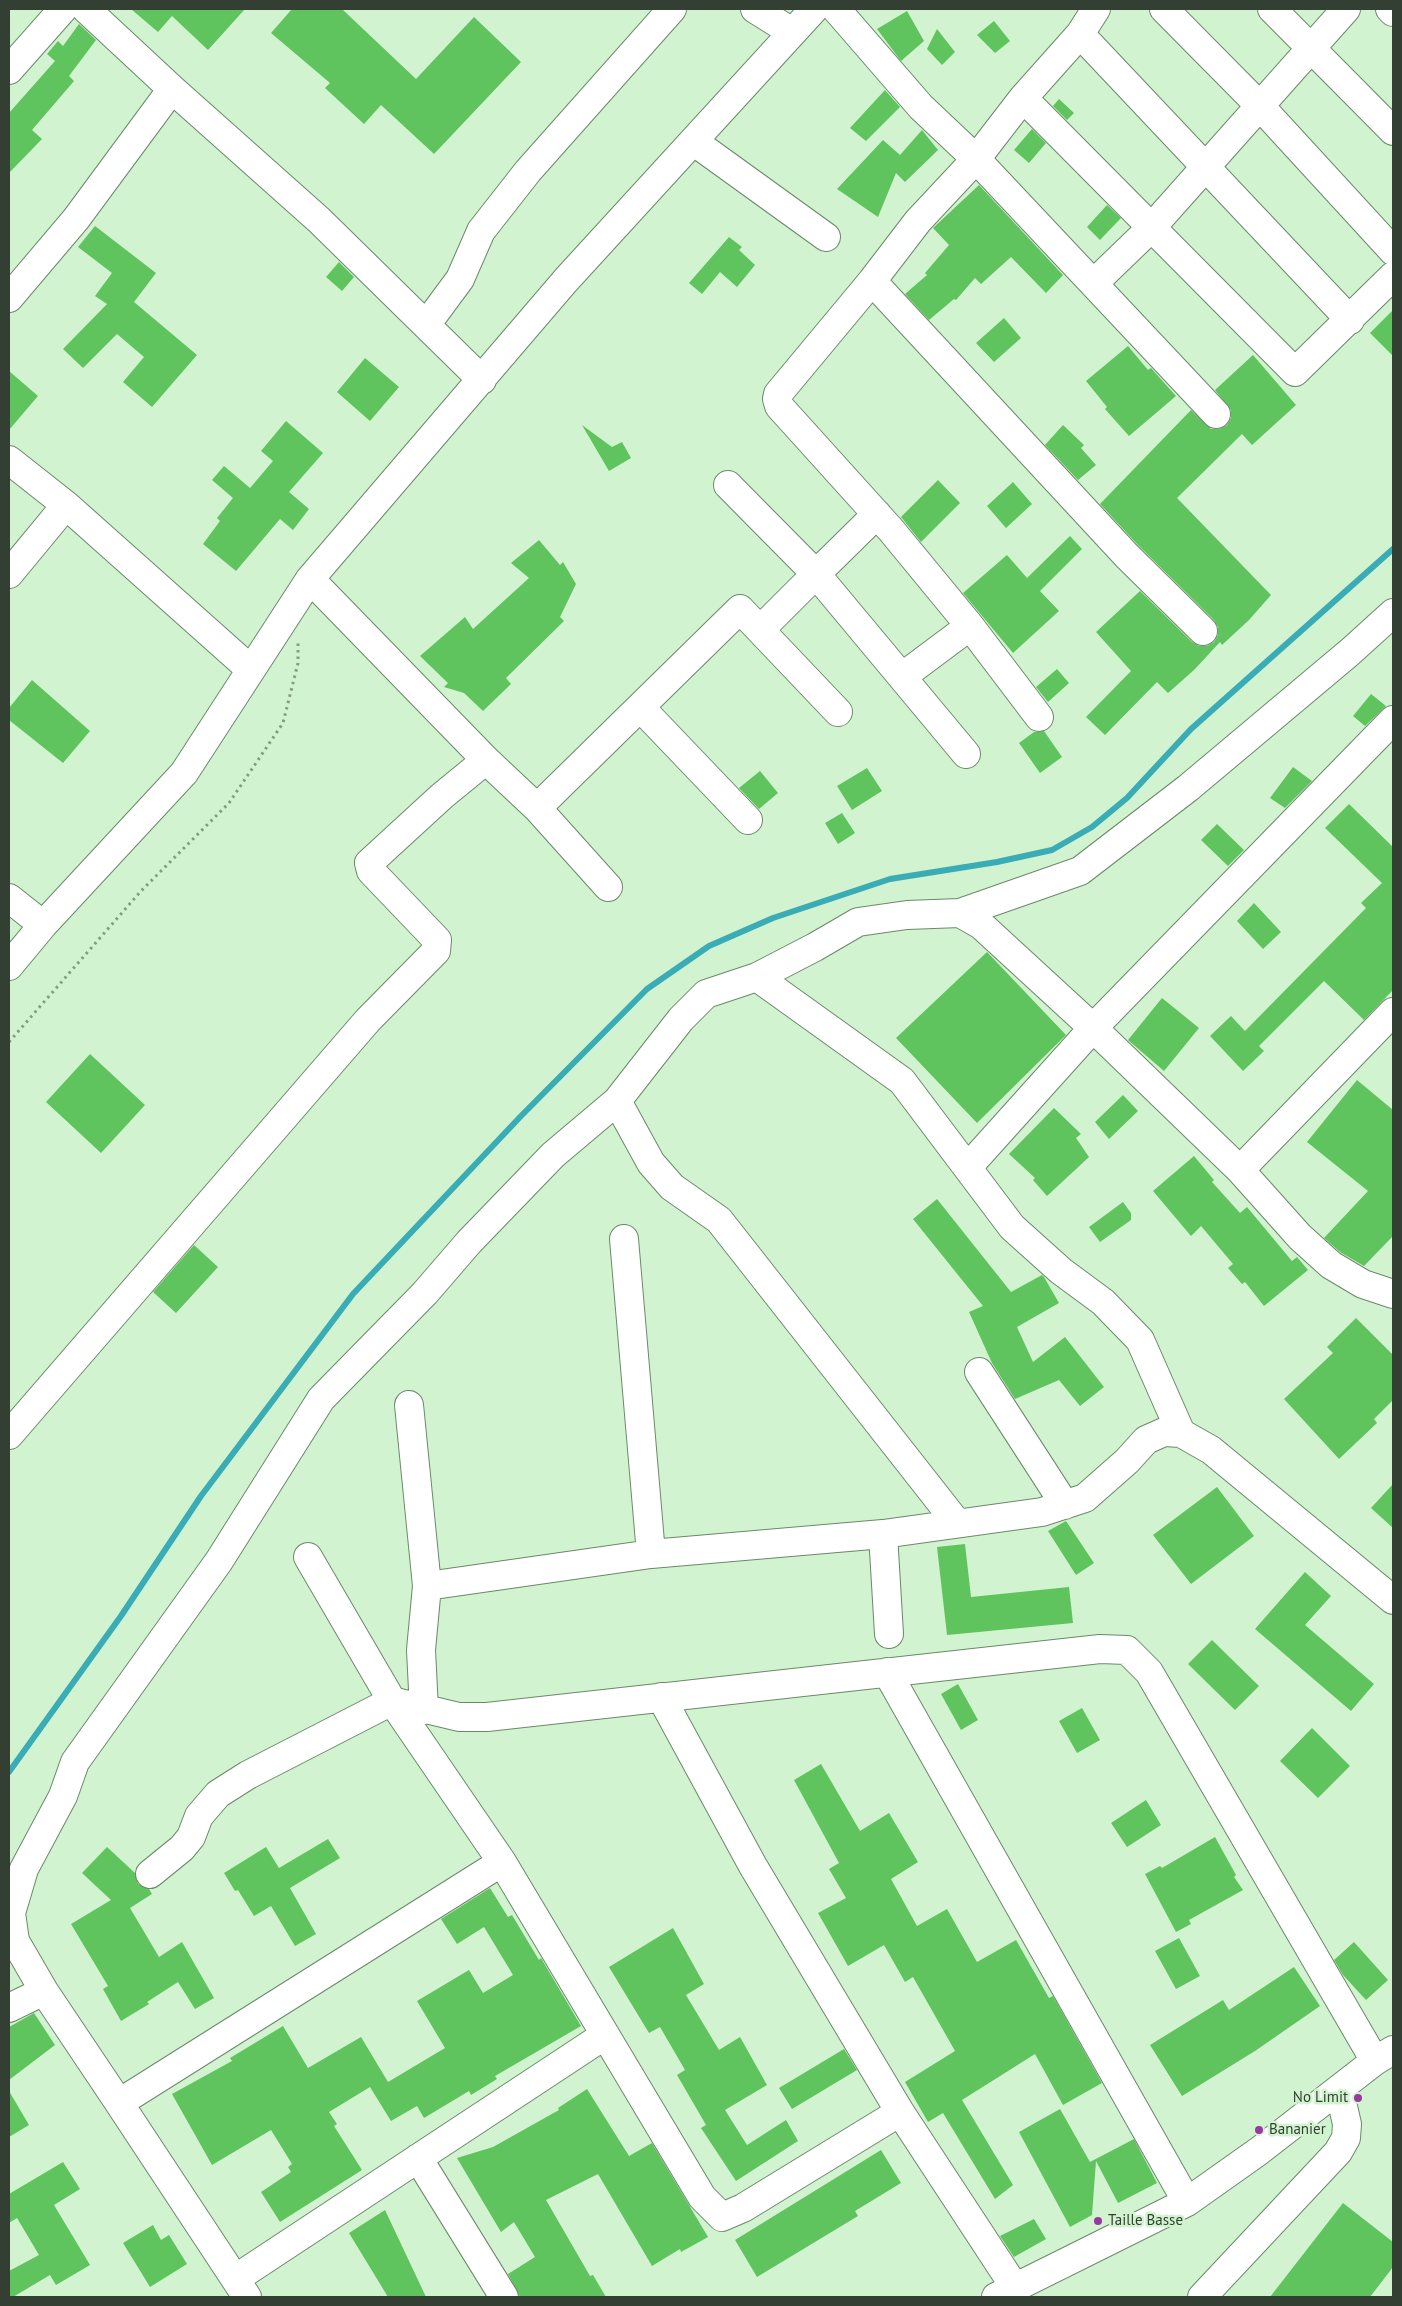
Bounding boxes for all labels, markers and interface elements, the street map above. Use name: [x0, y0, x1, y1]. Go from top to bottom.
place label: No Limit: [1293, 2089, 1348, 2107]
marker: No Limit: [1352, 2092, 1364, 2104]
place label: Bananier: [1269, 2121, 1326, 2139]
marker: Bananier: [1253, 2124, 1265, 2136]
place label: Taille Basse: [1108, 2212, 1183, 2230]
marker: Taille Basse: [1092, 2215, 1104, 2227]

